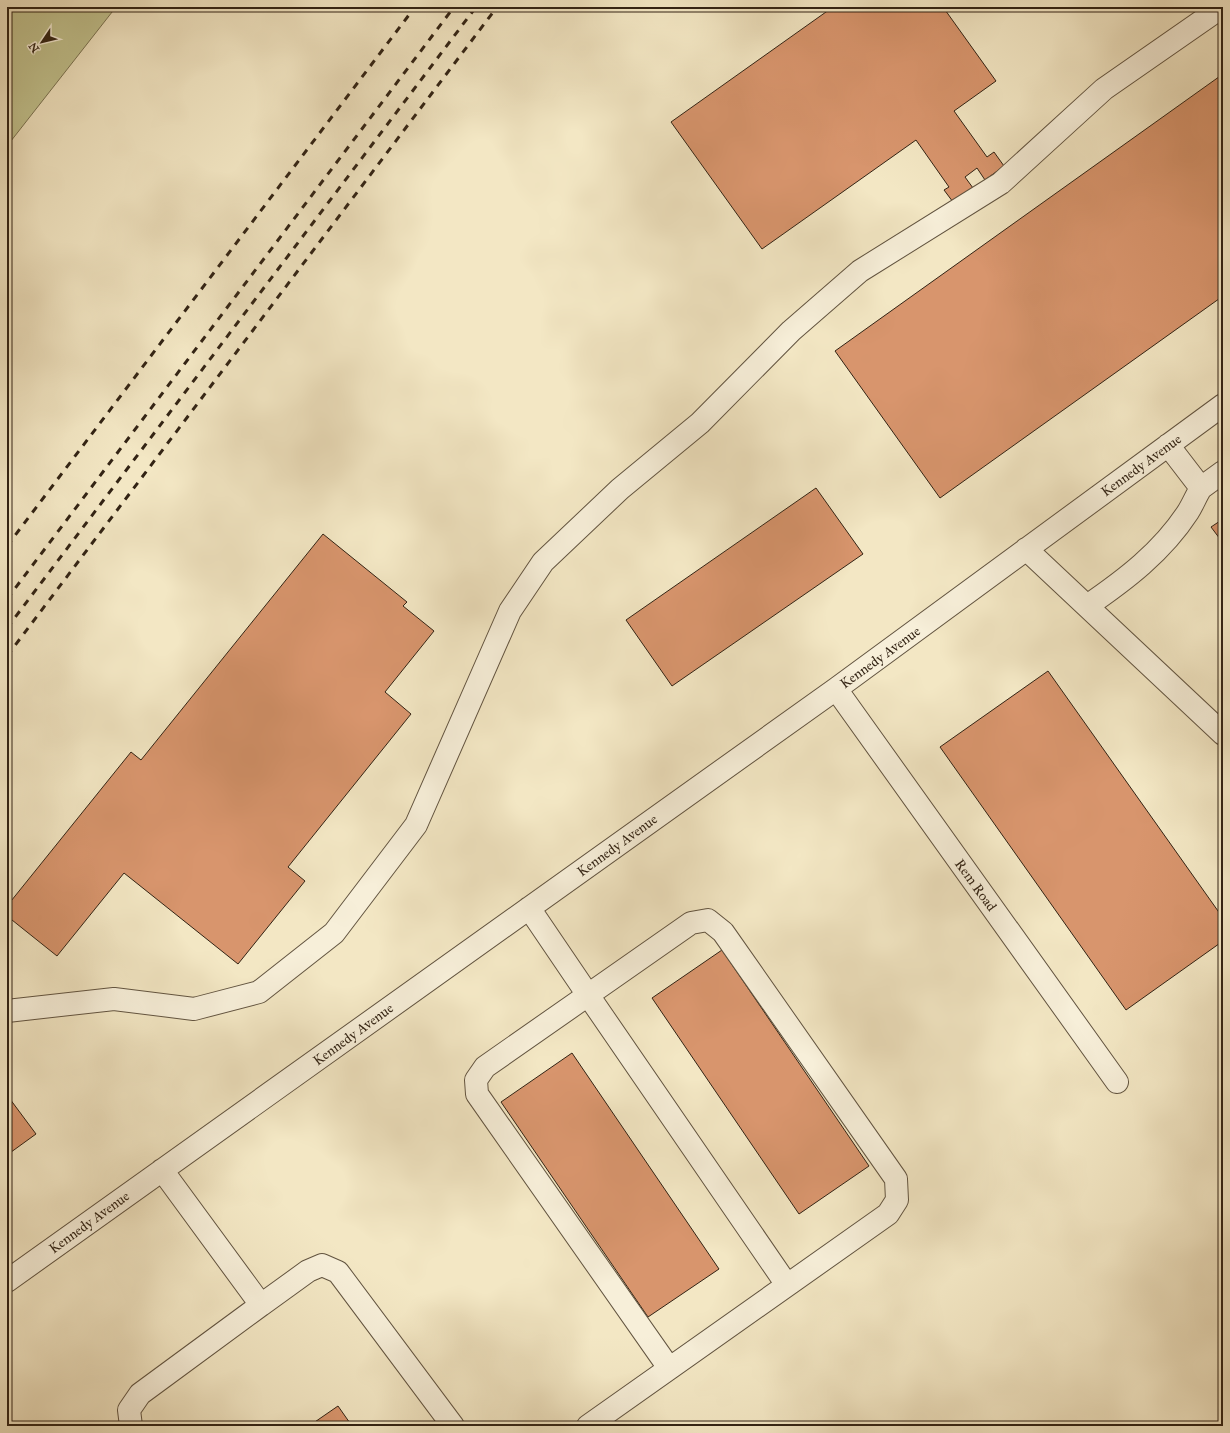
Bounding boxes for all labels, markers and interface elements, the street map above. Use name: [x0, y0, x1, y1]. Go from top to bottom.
north arrow: [22, 22, 62, 62]
text: N: [26, 39, 42, 55]
street label: Kennedy Avenue: [1098, 430, 1185, 500]
street label: Kennedy Avenue: [837, 622, 924, 692]
street label: Kennedy Avenue: [574, 810, 661, 880]
street label: Rem Road: [951, 856, 1000, 915]
street label: Kennedy Avenue: [310, 999, 397, 1069]
street label: Kennedy Avenue: [46, 1187, 133, 1257]

